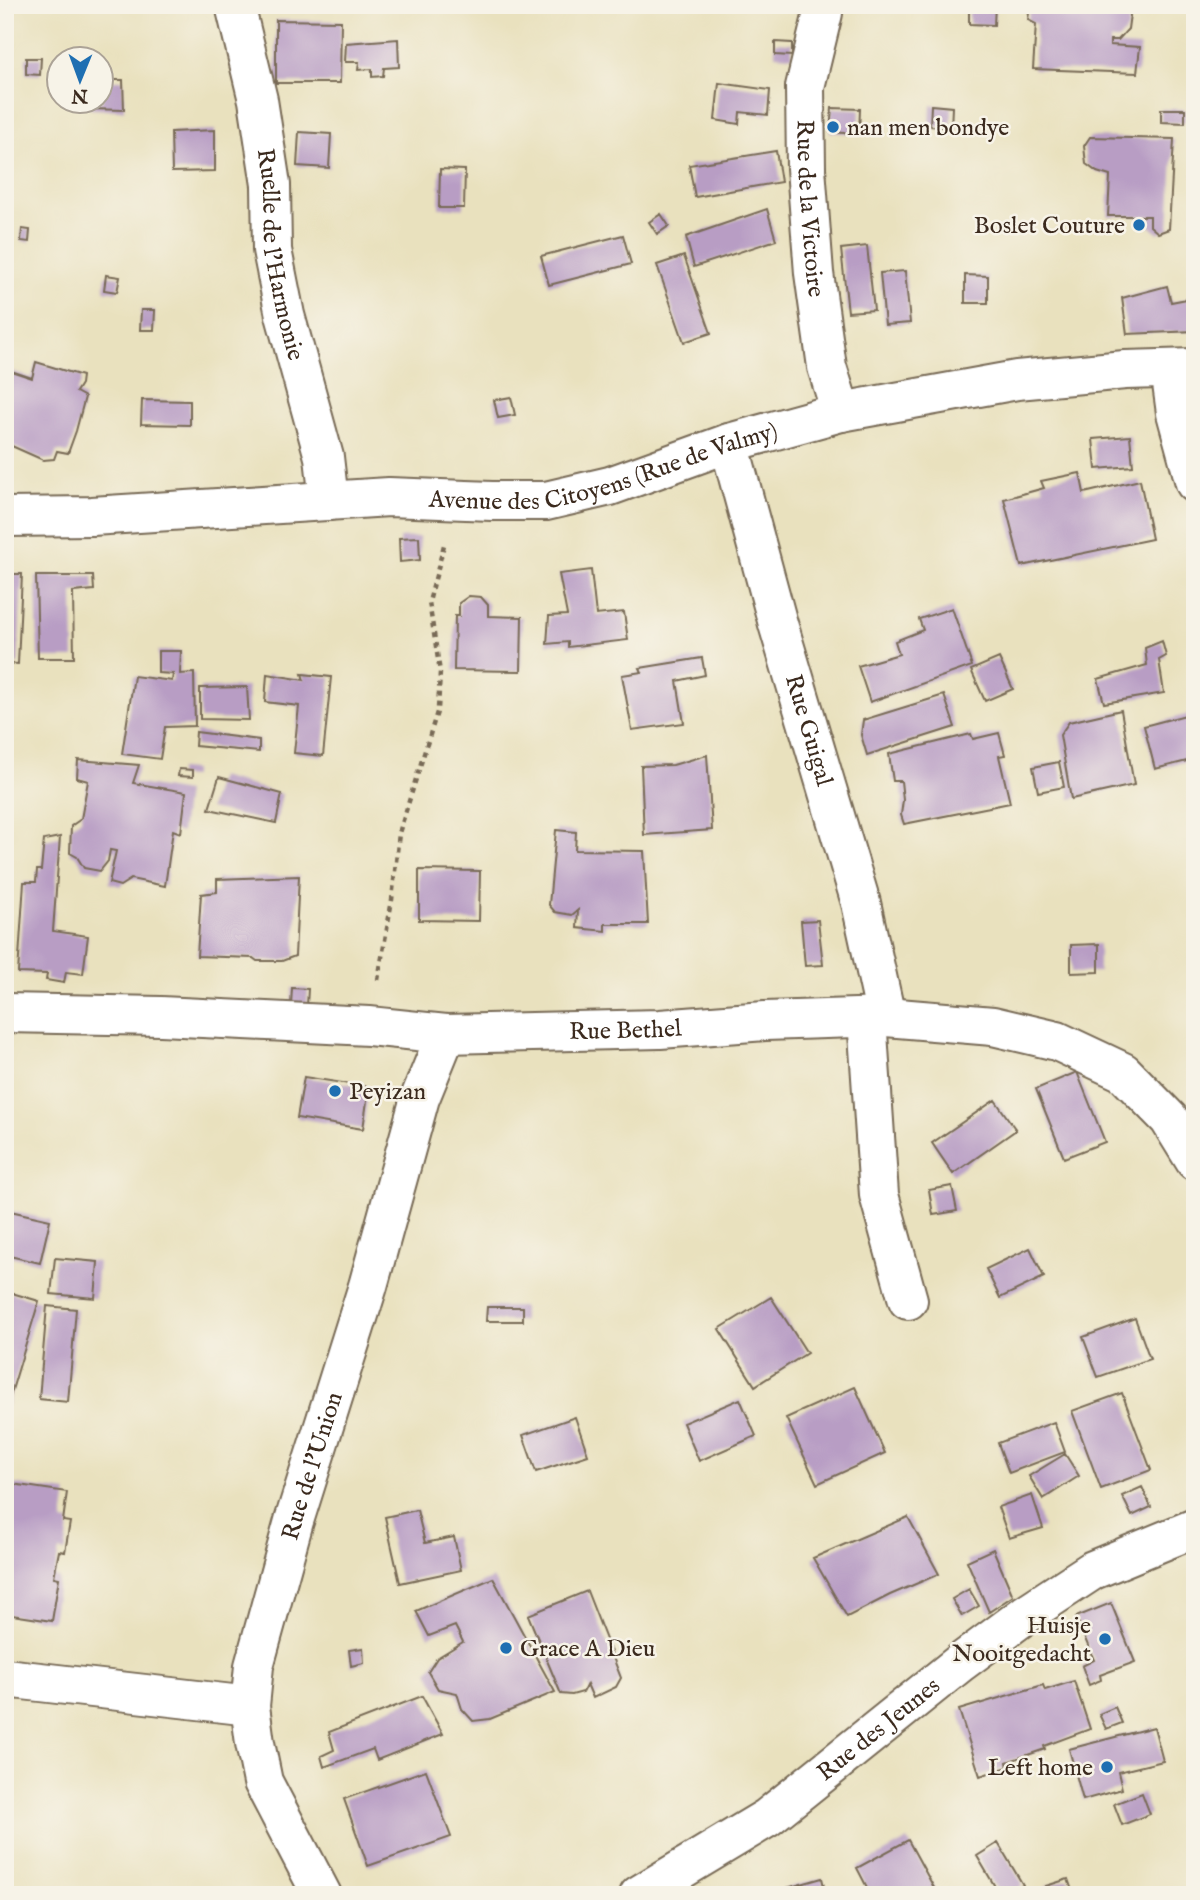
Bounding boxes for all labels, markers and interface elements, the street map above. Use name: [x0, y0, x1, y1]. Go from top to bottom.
north arrow: [46, 46, 116, 116]
text: N: [71, 83, 89, 107]
place label: nan men bondye: [847, 113, 1009, 144]
marker: nan men bondye: [825, 119, 841, 135]
street label: Rue de la Victoire: [788, 120, 831, 299]
street label: Ruelle de l'Harmonie: [249, 146, 311, 364]
place label: Boslet Couture: [974, 211, 1125, 242]
marker: Boslet Couture: [1131, 217, 1147, 233]
street label: Avenue des Citoyens (Rue de Valmy): [427, 416, 781, 518]
street label: Rue Guigal: [777, 671, 839, 790]
street label: Rue Bethel: [569, 1013, 683, 1048]
place label: Peyizan: [349, 1077, 426, 1108]
marker: Peyizan: [327, 1083, 343, 1099]
street label: Rue de l'Union: [275, 1388, 351, 1544]
place label: Huisje Nooitgedacht: [952, 1611, 1091, 1670]
marker: Huisje Nooitgedacht: [1097, 1631, 1113, 1647]
place label: Grace A Dieu: [520, 1634, 655, 1665]
marker: Grace A Dieu: [498, 1640, 514, 1656]
street label: Rue des Jeunes: [811, 1671, 947, 1789]
place label: Left home: [987, 1753, 1093, 1784]
marker: Left home: [1099, 1759, 1115, 1775]

